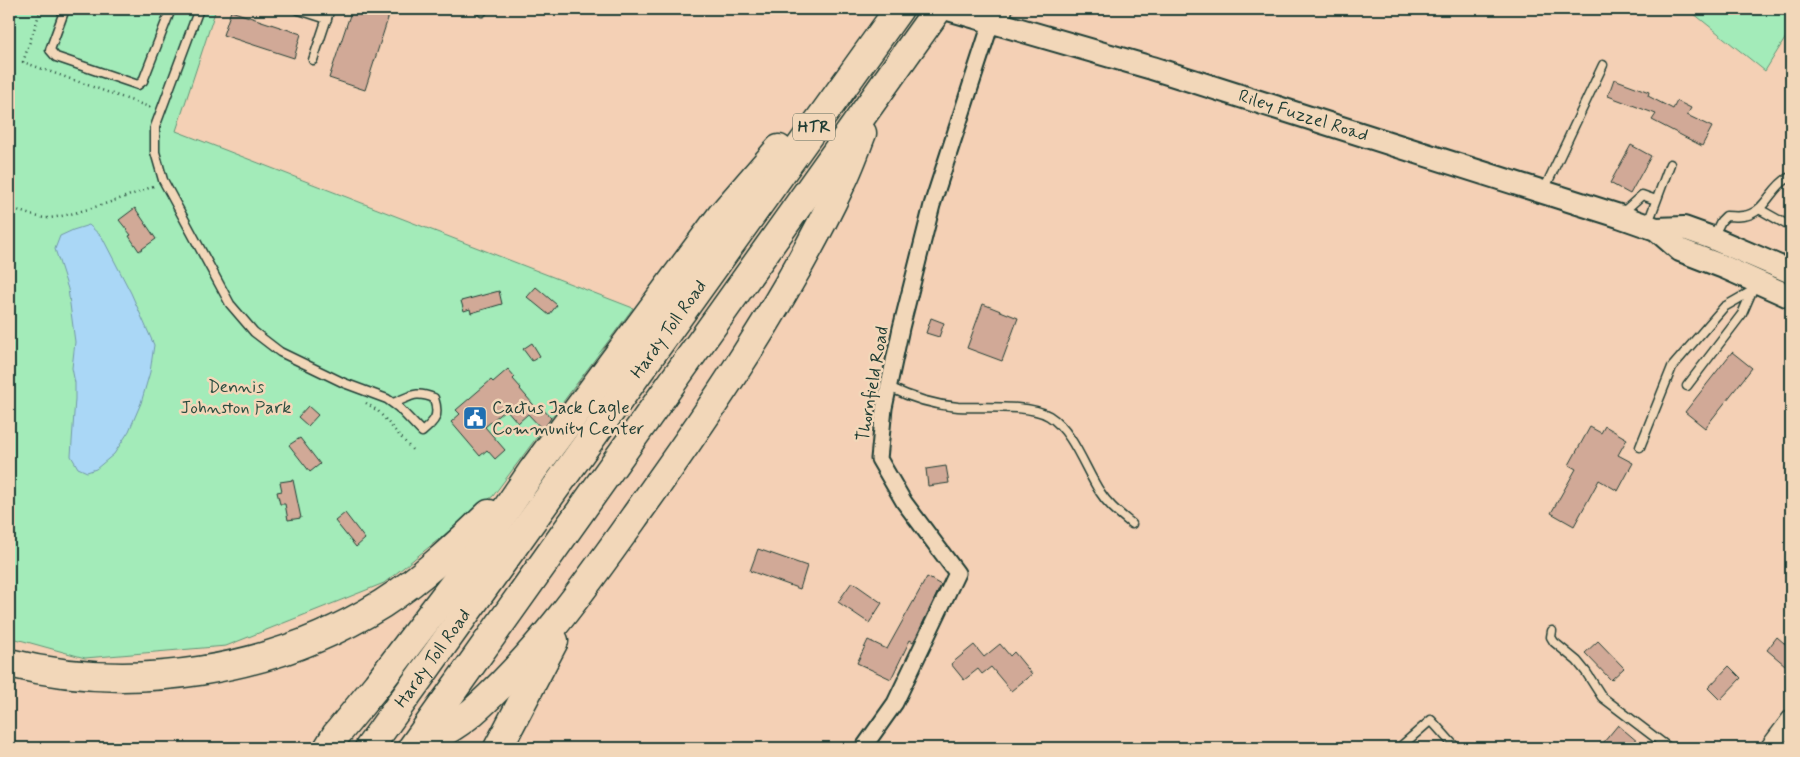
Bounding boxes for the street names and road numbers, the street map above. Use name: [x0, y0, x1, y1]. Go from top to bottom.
street label: Riley Fuzzel Road: [1235, 84, 1371, 148]
road number: HTR: [793, 114, 835, 140]
street label: Hardy Toll Road: [626, 275, 713, 384]
street label: Thornfield Road: [851, 324, 895, 444]
street label: Hardy Toll Road: [390, 604, 477, 713]

